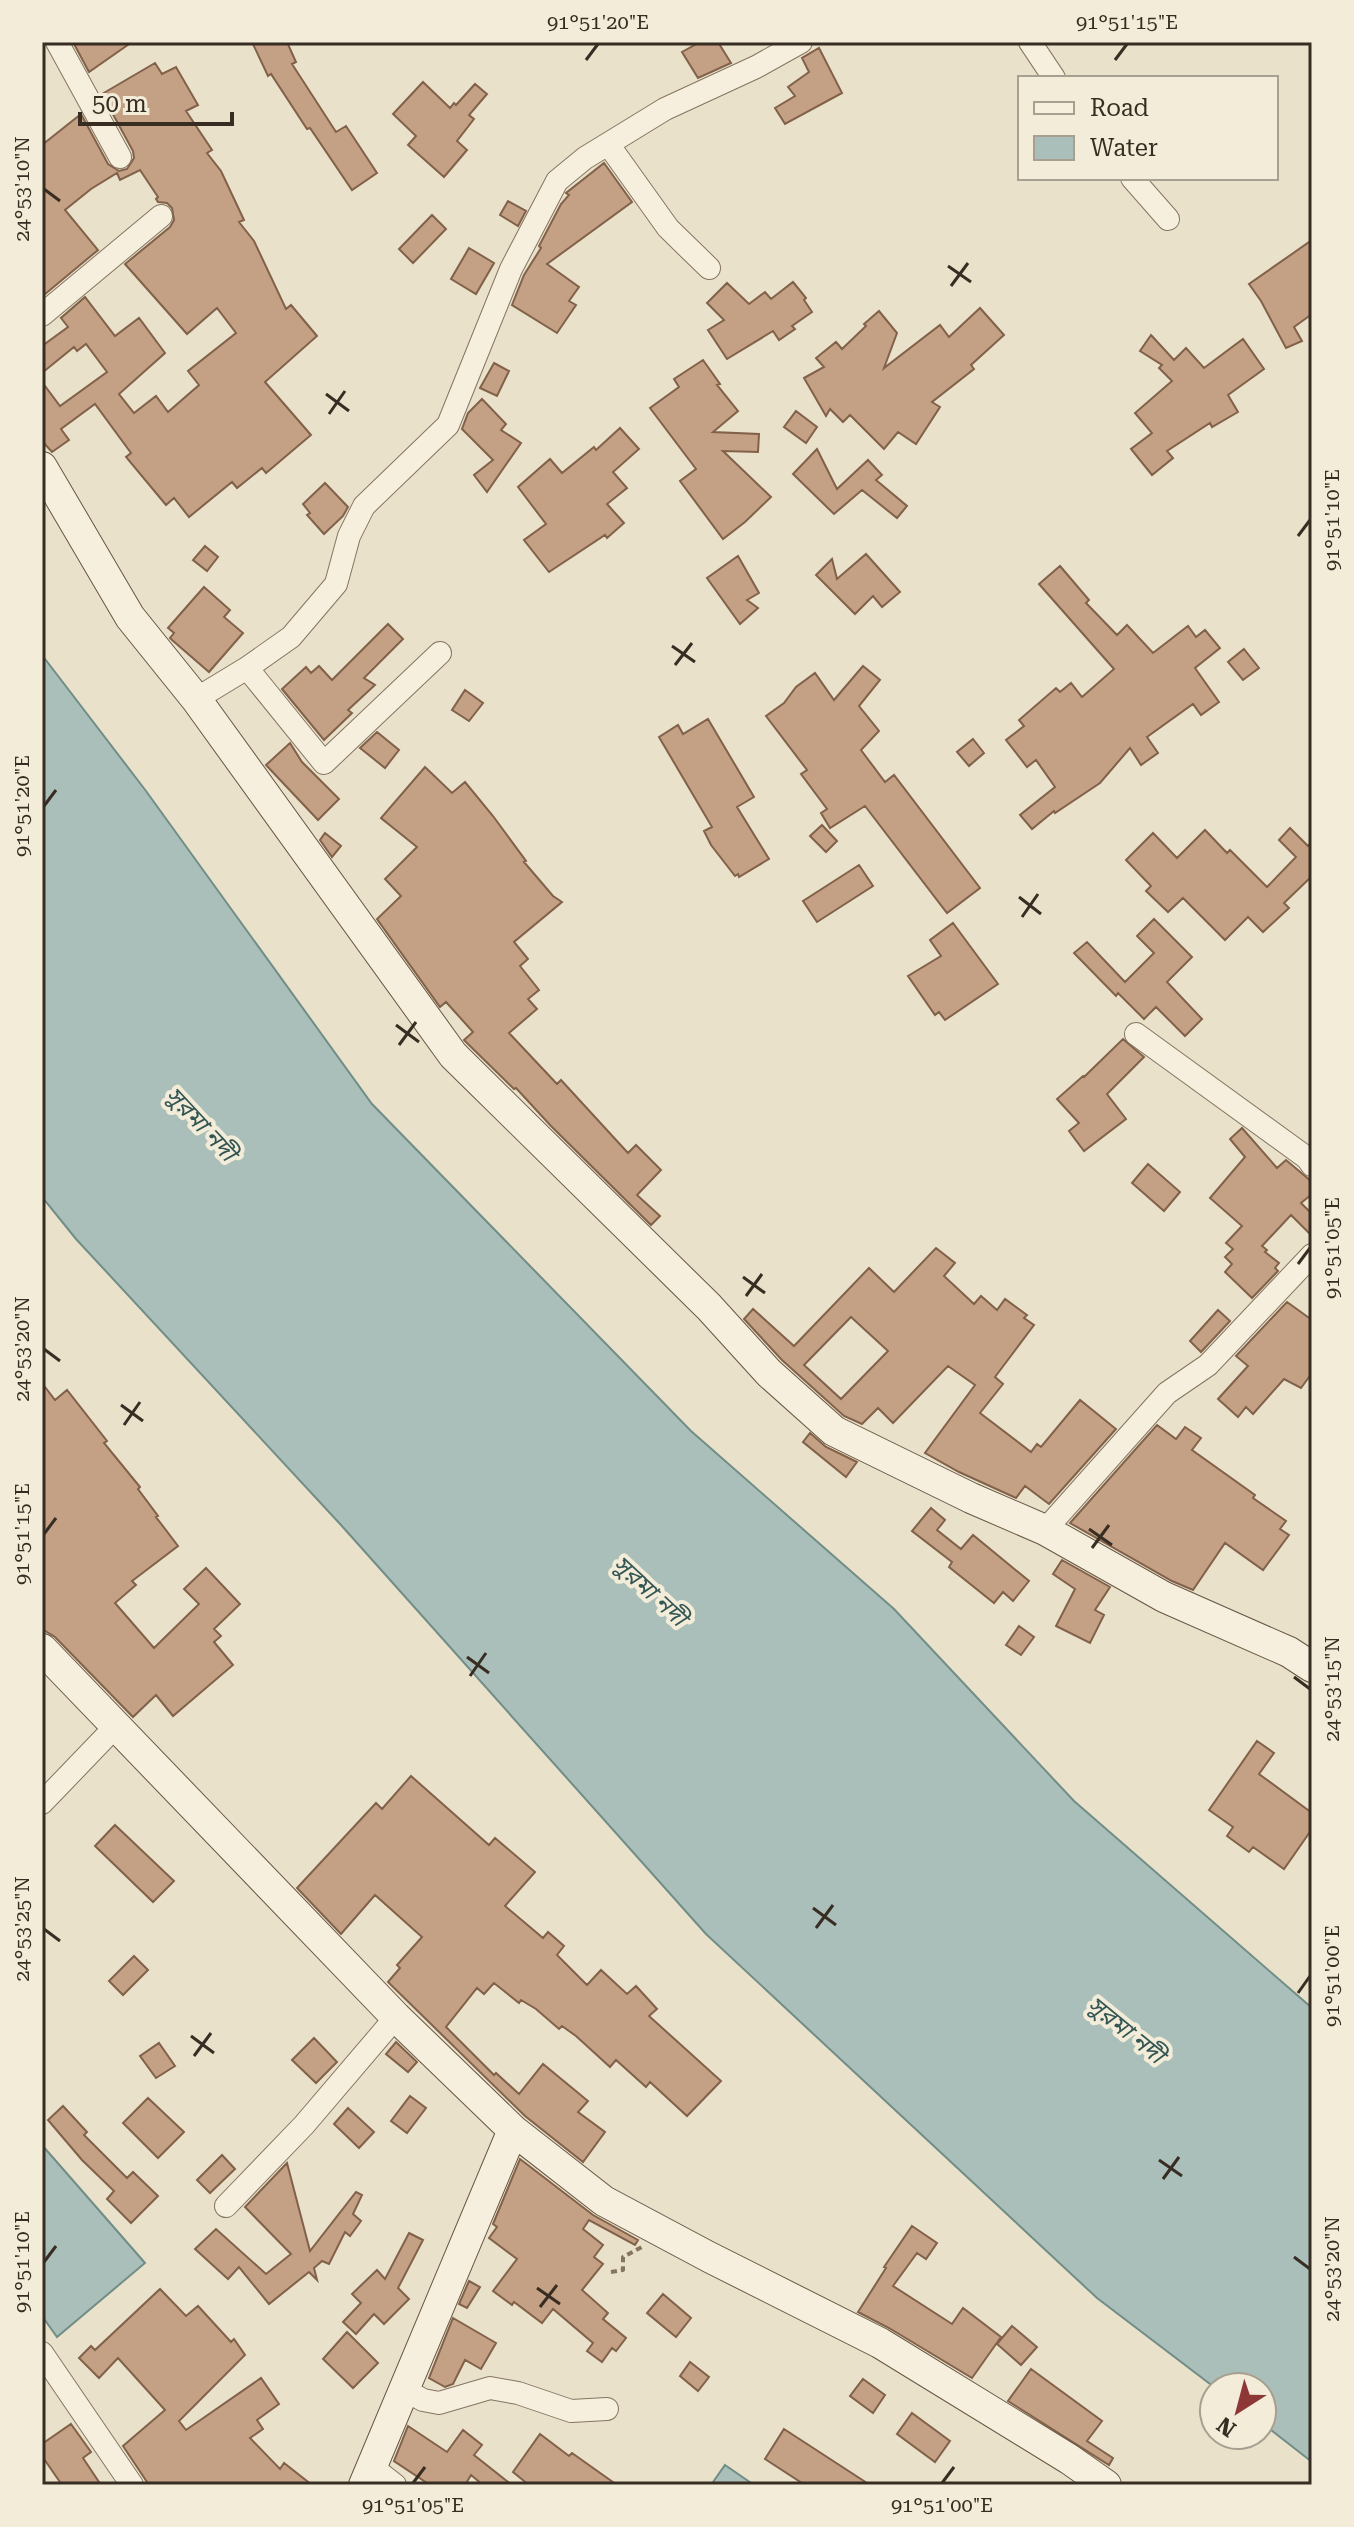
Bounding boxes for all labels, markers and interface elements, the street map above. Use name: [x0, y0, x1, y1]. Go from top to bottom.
text: 91°51'20"E: [547, 10, 649, 34]
text: 91°51'15"E: [1076, 10, 1178, 34]
scale bar: [80, 76, 232, 126]
legend: [1018, 76, 1278, 180]
text: 50 m: [92, 90, 147, 118]
text: Road: [1090, 94, 1149, 122]
text: Water: [1090, 134, 1158, 162]
text: 24°53'10"N: [10, 136, 34, 242]
text: 91°51'10"E: [1320, 469, 1344, 571]
text: 91°51'20"E: [10, 755, 34, 857]
water label: সুরমা নদী: [160, 1081, 245, 1170]
text: 91°51'05"E: [1320, 1197, 1344, 1299]
text: 24°53'20"N: [10, 1296, 34, 1402]
text: 91°51'15"E: [10, 1483, 34, 1585]
water label: সুরমা নদী: [607, 1550, 696, 1635]
text: 24°53'15"N: [1320, 1636, 1344, 1742]
text: 24°53'25"N: [10, 1876, 34, 1982]
text: 91°51'00"E: [1320, 1925, 1344, 2027]
water label: সুরমা নদী: [1082, 1991, 1174, 2072]
text: 91°51'10"E: [10, 2211, 34, 2313]
text: 24°53'20"N: [1320, 2216, 1344, 2322]
north arrow: [1198, 2371, 1278, 2451]
text: N: [1212, 2412, 1241, 2442]
text: 91°51'05"E: [362, 2493, 464, 2517]
text: 91°51'00"E: [891, 2493, 993, 2517]

